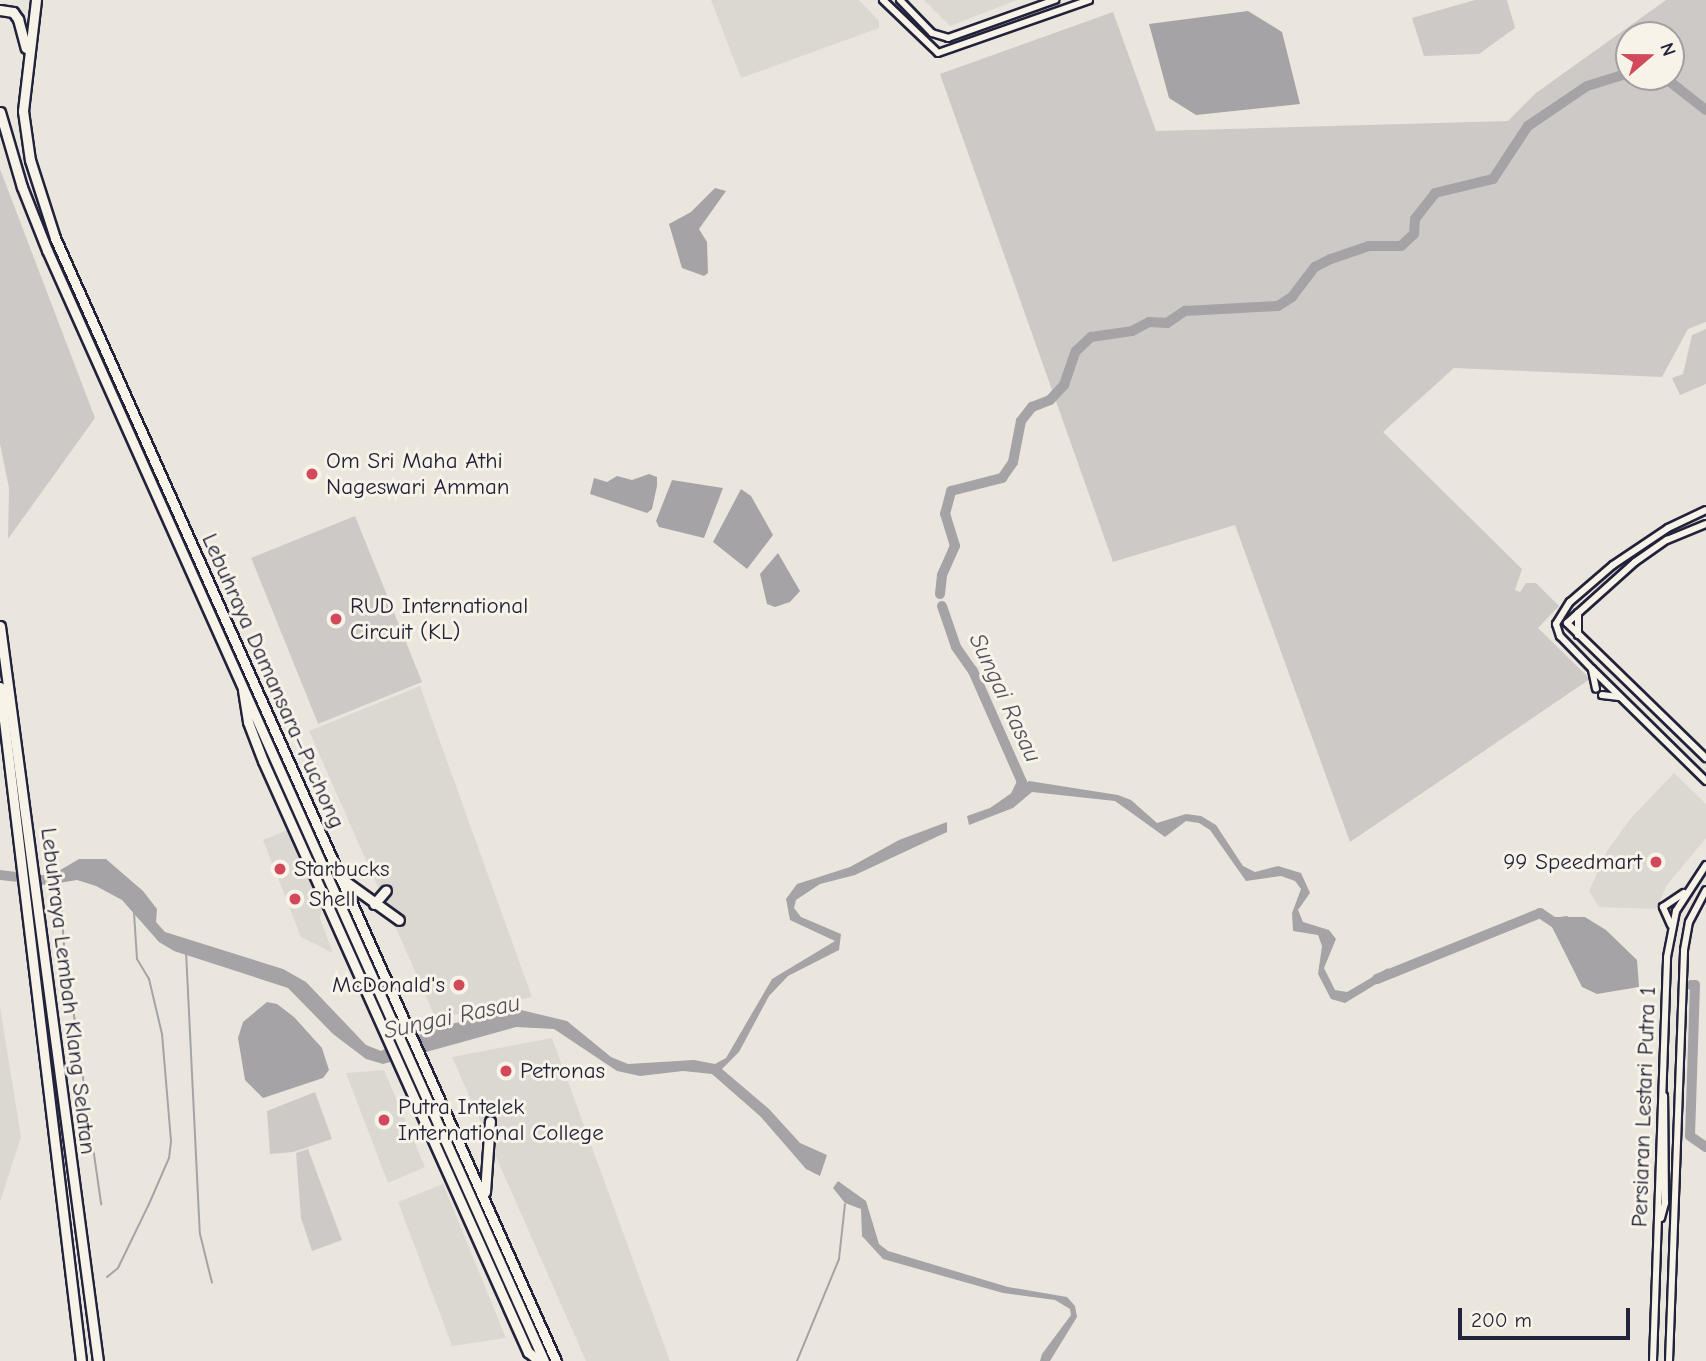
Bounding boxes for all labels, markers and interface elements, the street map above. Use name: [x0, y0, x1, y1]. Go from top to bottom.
north arrow: [1615, 21, 1685, 91]
text: N: [1655, 40, 1680, 59]
place label: Om Sri Maha Athi Nageswari Amman: [326, 447, 510, 501]
marker: Om Sri Maha Athi Nageswari Amman: [304, 466, 320, 482]
street label: Lebuhraya Damansara–Puchong: [195, 529, 351, 833]
place label: RUD International Circuit (KL): [350, 592, 528, 646]
marker: RUD International Circuit (KL): [328, 611, 344, 627]
water label: Sungai Rasau: [963, 629, 1047, 767]
street label: Lebuhraya Lembah Klang Selatan: [34, 826, 102, 1156]
place label: 99 Speedmart: [1503, 848, 1642, 876]
marker: 99 Speedmart: [1648, 854, 1664, 870]
place label: Starbucks: [294, 855, 389, 883]
marker: Starbucks: [272, 861, 288, 877]
place label: Shell: [309, 885, 356, 913]
marker: Shell: [287, 891, 303, 907]
place label: McDonald's: [332, 971, 445, 999]
marker: McDonald's: [451, 977, 467, 993]
street label: Persiaran Lestari Putra 1: [1626, 986, 1662, 1228]
water label: Sungai Rasau: [381, 988, 523, 1046]
place label: Petronas: [520, 1057, 605, 1085]
marker: Petronas: [498, 1063, 514, 1079]
place label: Putra Intelek International College: [398, 1093, 604, 1147]
marker: Putra Intelek International College: [376, 1112, 392, 1128]
scale bar: [1461, 1294, 1632, 1338]
text: 200 m: [1471, 1308, 1532, 1332]

